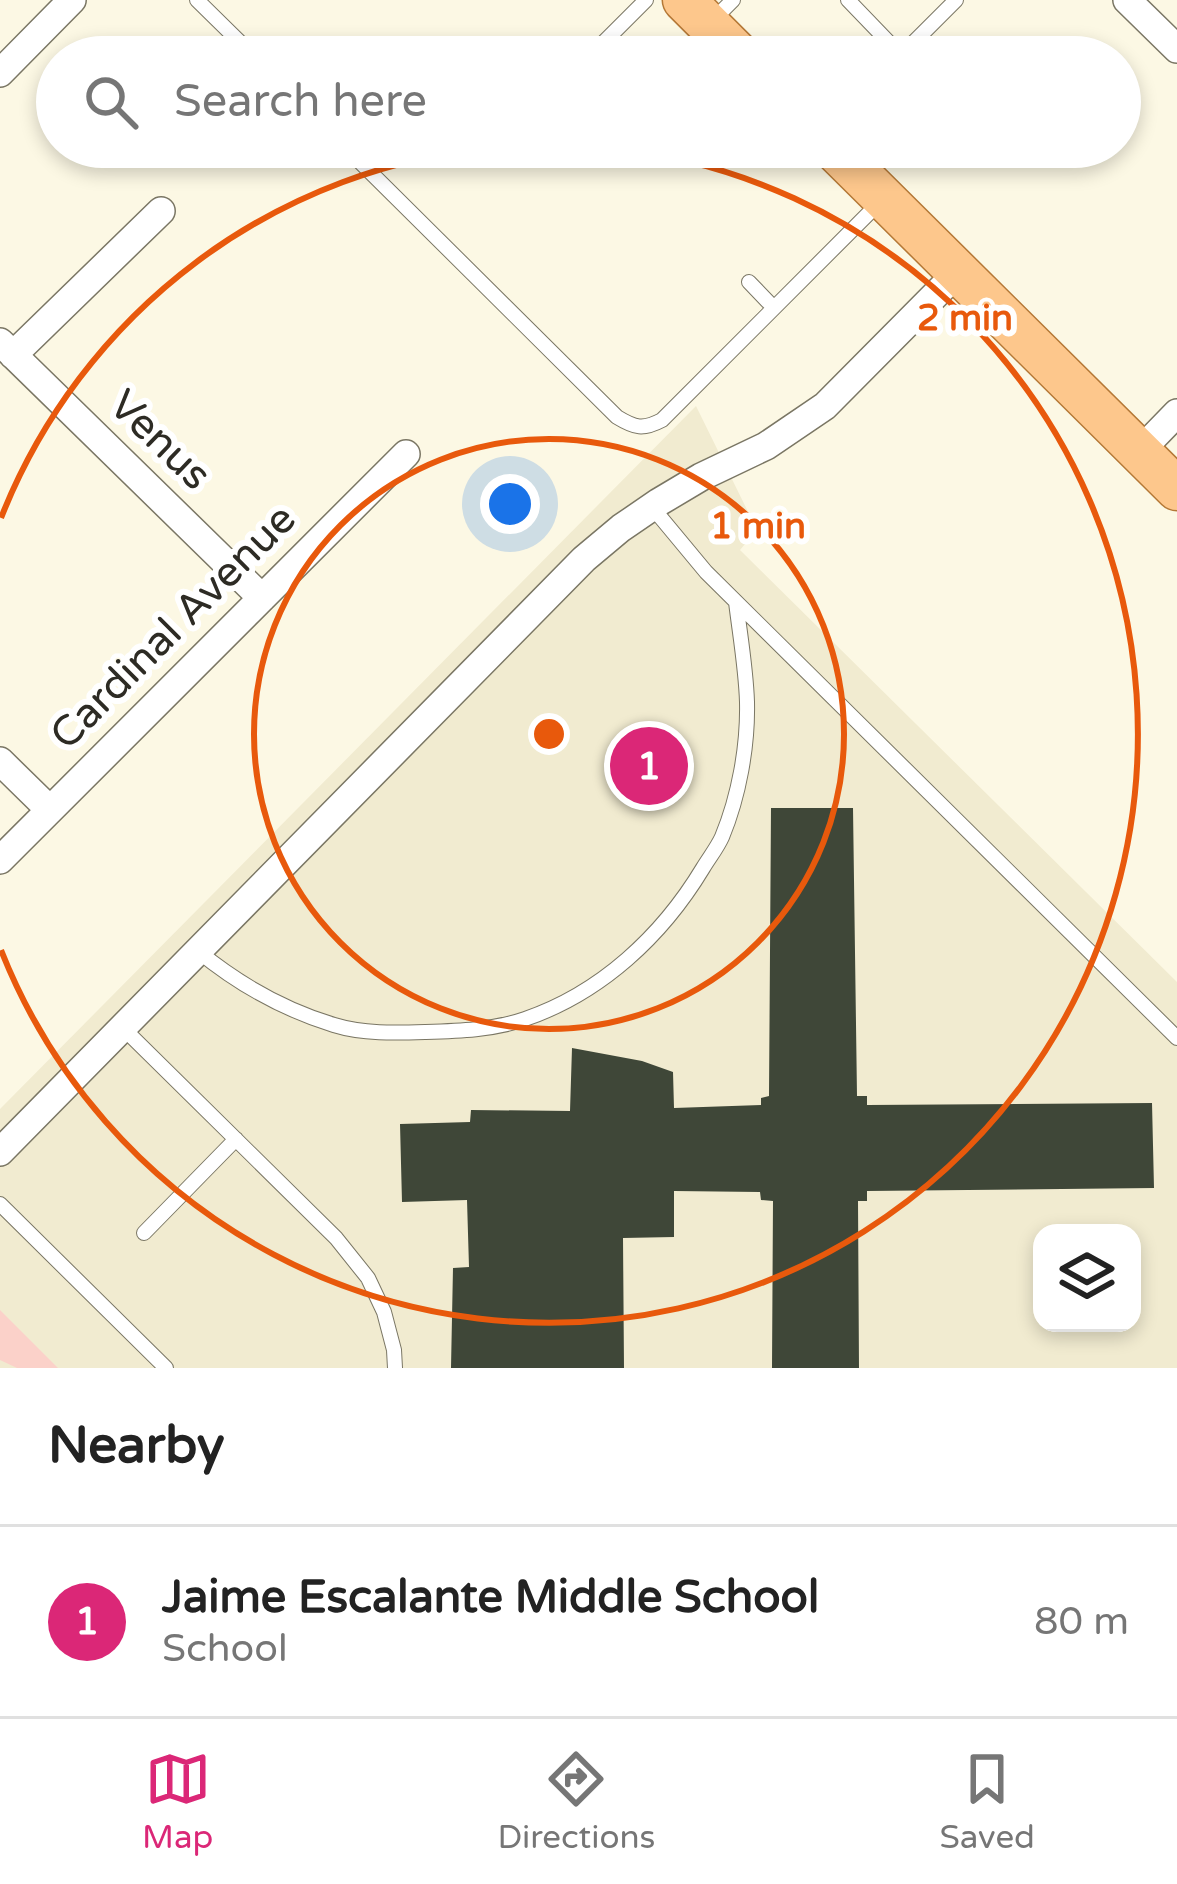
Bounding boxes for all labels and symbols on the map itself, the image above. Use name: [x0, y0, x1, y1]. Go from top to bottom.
text: 2 min: [917, 297, 1013, 340]
street label: Venus: [98, 379, 222, 501]
your location: [480, 474, 540, 534]
street label: Cardinal Avenue: [40, 494, 306, 760]
text: 1 min: [710, 505, 806, 548]
centre of rings: [528, 713, 570, 755]
pin: 1: [610, 721, 688, 811]

